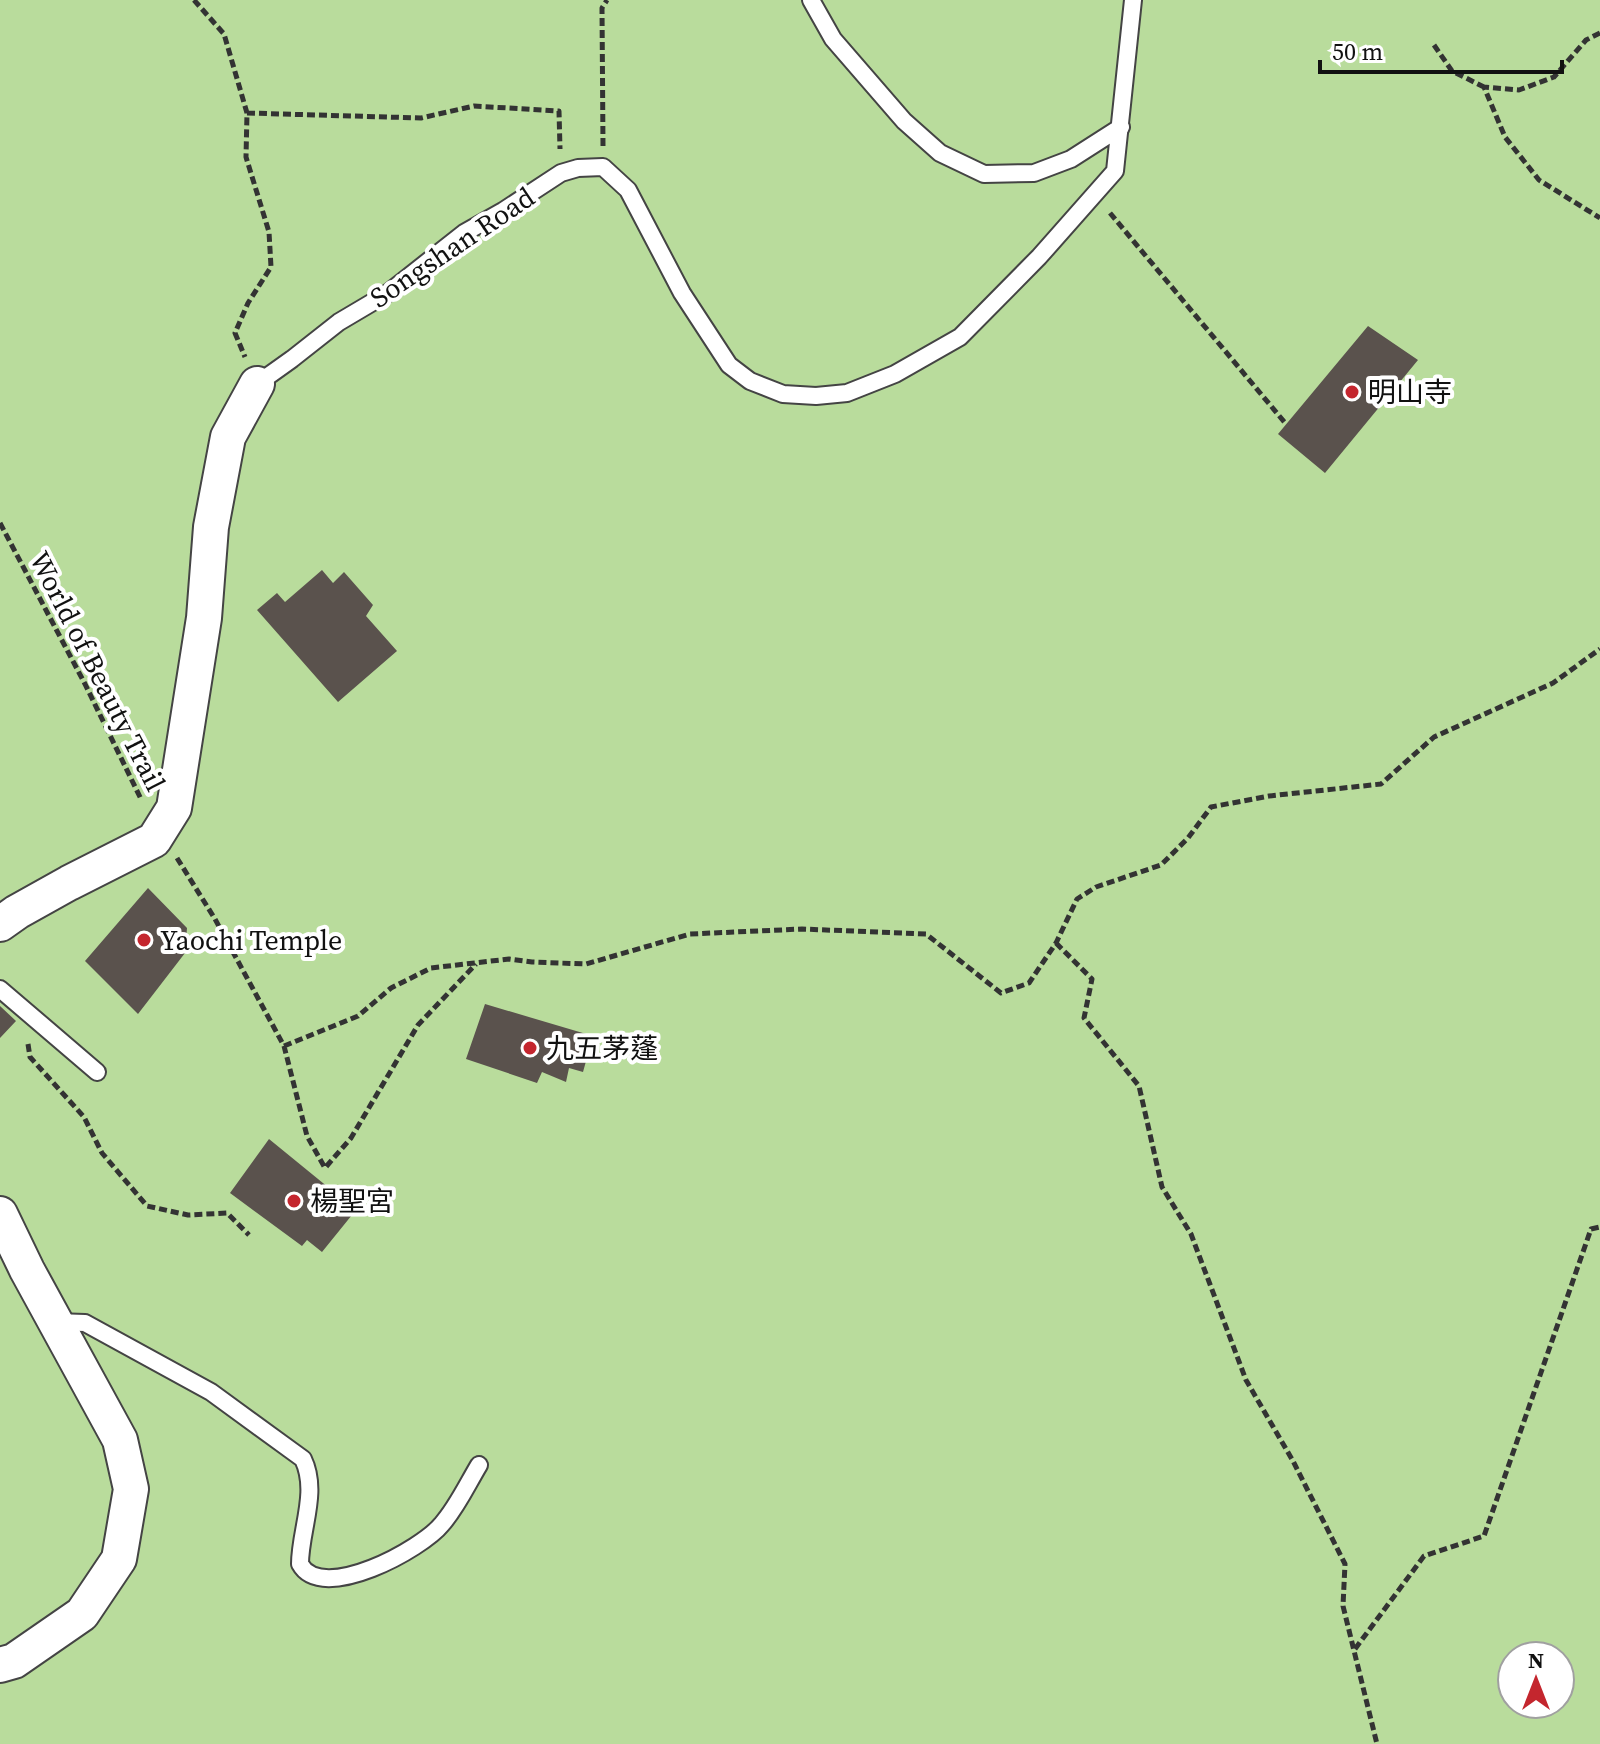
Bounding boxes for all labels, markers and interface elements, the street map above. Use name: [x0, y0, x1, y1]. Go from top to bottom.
scale bar: [1320, 24, 1562, 74]
text: 50 m: [1332, 35, 1383, 68]
street label: Songshan Road: [362, 178, 542, 316]
place label: 明山寺: [1368, 373, 1452, 411]
marker: 明山寺: [1343, 383, 1361, 401]
street label: World of Beauty Trail: [21, 545, 175, 797]
place label: Yaochi Temple: [160, 921, 342, 959]
marker: Yaochi Temple: [135, 931, 153, 949]
place label: 九五茅蓬: [546, 1029, 658, 1067]
marker: 九五茅蓬: [521, 1039, 539, 1057]
place label: 楊聖宮: [310, 1182, 394, 1220]
marker: 楊聖宮: [285, 1192, 303, 1210]
north arrow: [1496, 1640, 1576, 1720]
text: N: [1528, 1645, 1544, 1675]

